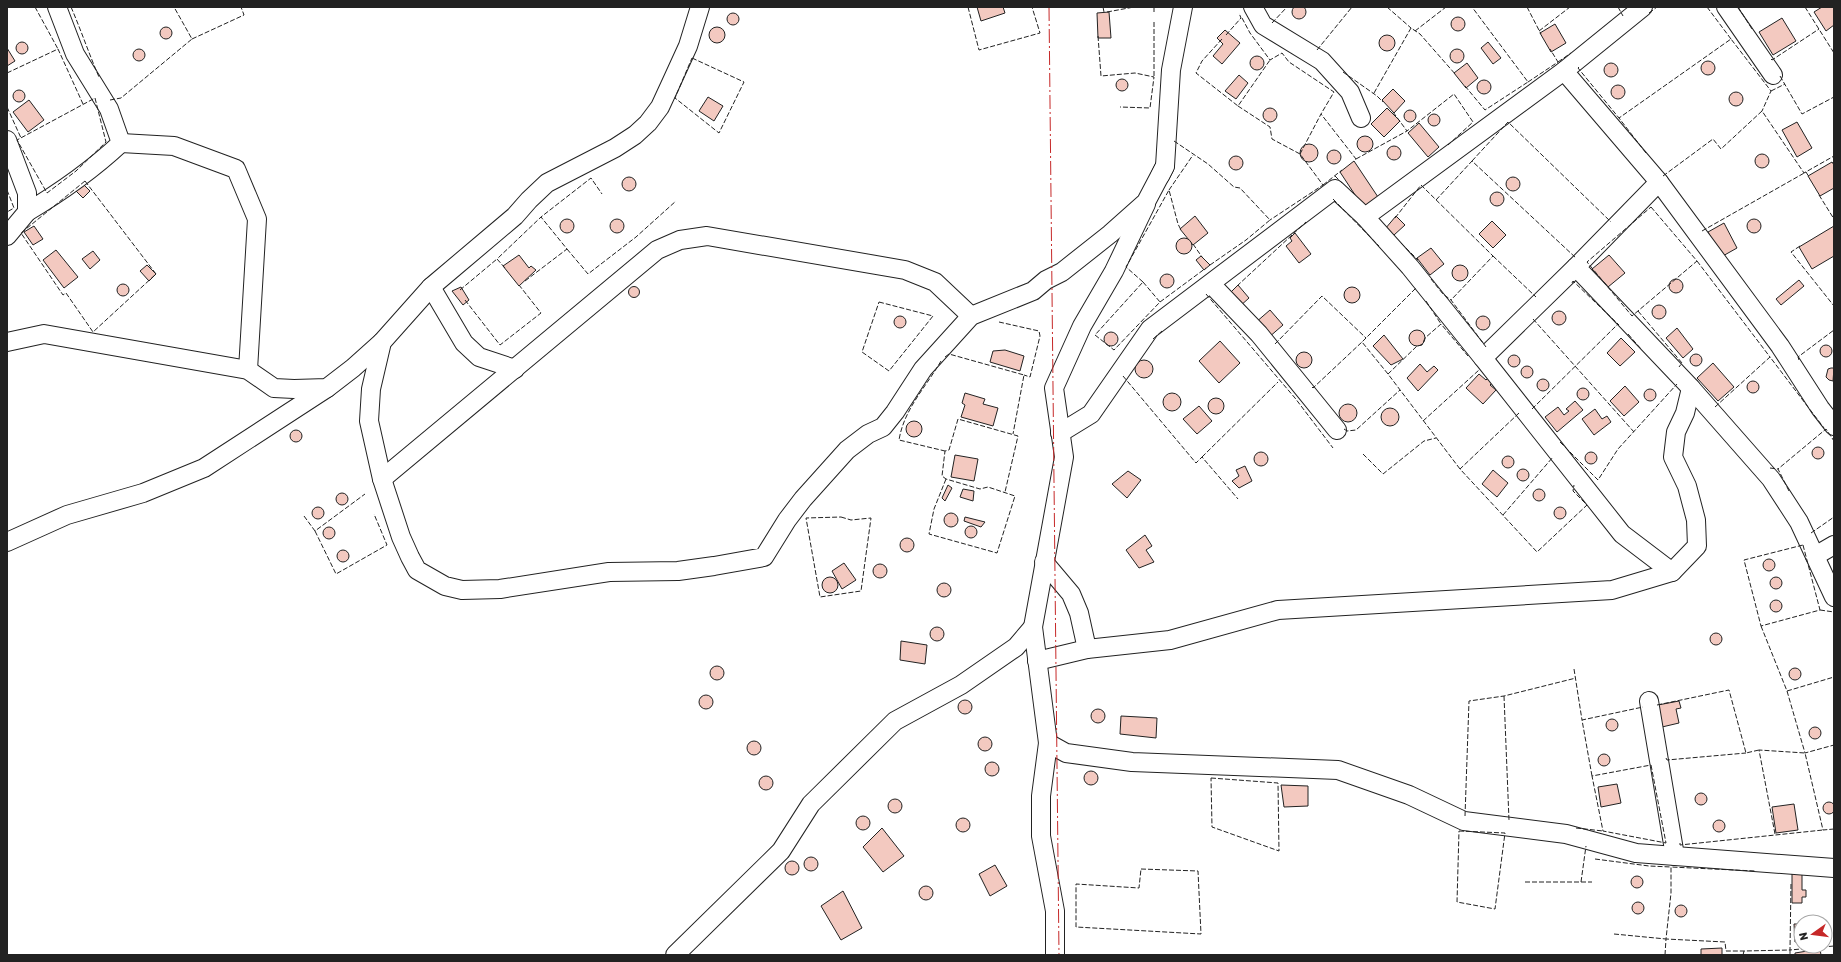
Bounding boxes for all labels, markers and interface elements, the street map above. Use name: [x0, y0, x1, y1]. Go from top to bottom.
north arrow: [1793, 914, 1833, 954]
text: N: [1796, 931, 1811, 942]

